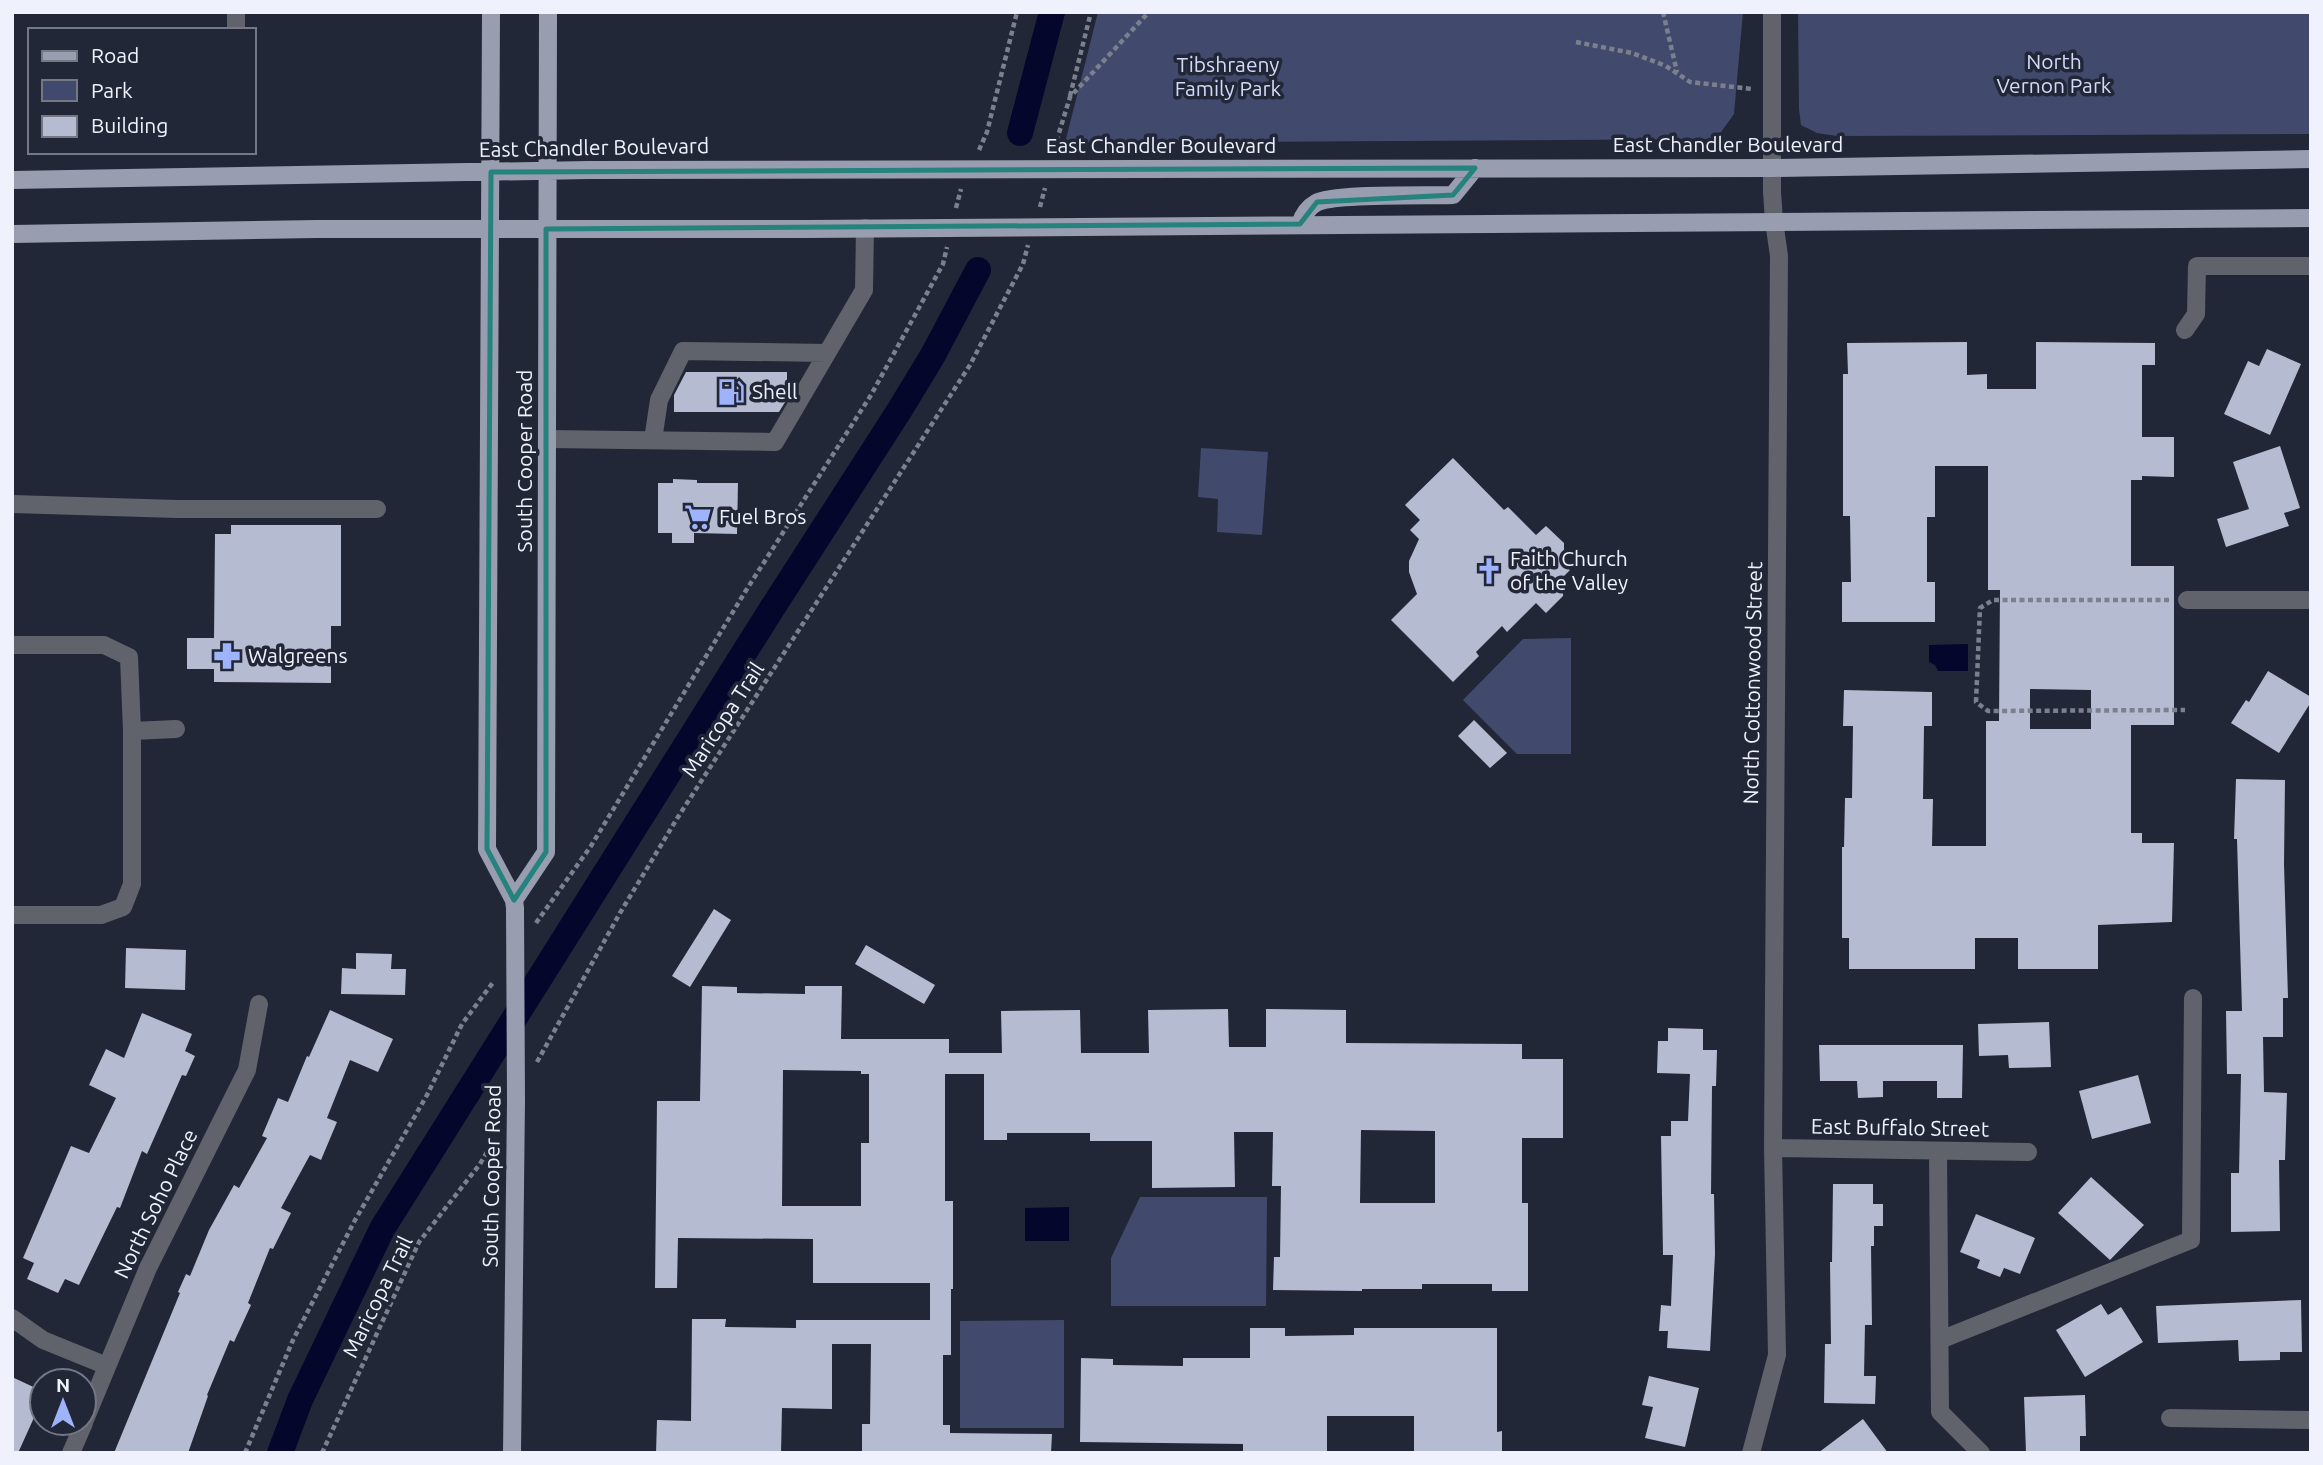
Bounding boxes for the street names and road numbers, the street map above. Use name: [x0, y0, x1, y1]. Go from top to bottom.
street label: East Chandler Boulevard: [1613, 132, 1843, 156]
street label: East Chandler Boulevard: [479, 133, 709, 161]
street label: East Chandler Boulevard: [1046, 133, 1276, 157]
street label: South Cooper Road: [512, 370, 536, 552]
street label: North Cottonwood Street: [1738, 561, 1766, 805]
street label: Maricopa Trail: [676, 657, 768, 781]
street label: South Cooper Road: [477, 1084, 505, 1268]
street label: East Buffalo Street: [1811, 1113, 1989, 1141]
street label: North Soho Place: [109, 1125, 202, 1282]
street label: Maricopa Trail: [337, 1232, 417, 1361]

